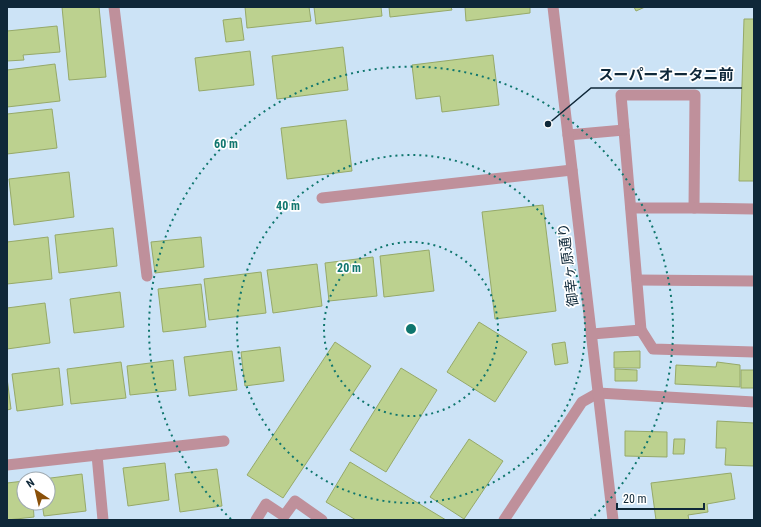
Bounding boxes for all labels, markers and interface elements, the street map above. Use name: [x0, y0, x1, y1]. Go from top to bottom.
callout: スーパーオータニ前: [591, 61, 742, 88]
text: スーパーオータニ前: [599, 66, 733, 84]
text: 60 m: [214, 137, 238, 151]
text: 40 m: [276, 199, 300, 213]
street label: 御幸ヶ原通り: [555, 222, 581, 308]
text: 20 m: [337, 261, 361, 275]
centre of rings: [404, 322, 418, 336]
north arrow: [16, 471, 56, 511]
text: N: [24, 476, 37, 490]
scale bar: [617, 485, 704, 511]
text: 20 m: [623, 492, 647, 506]

